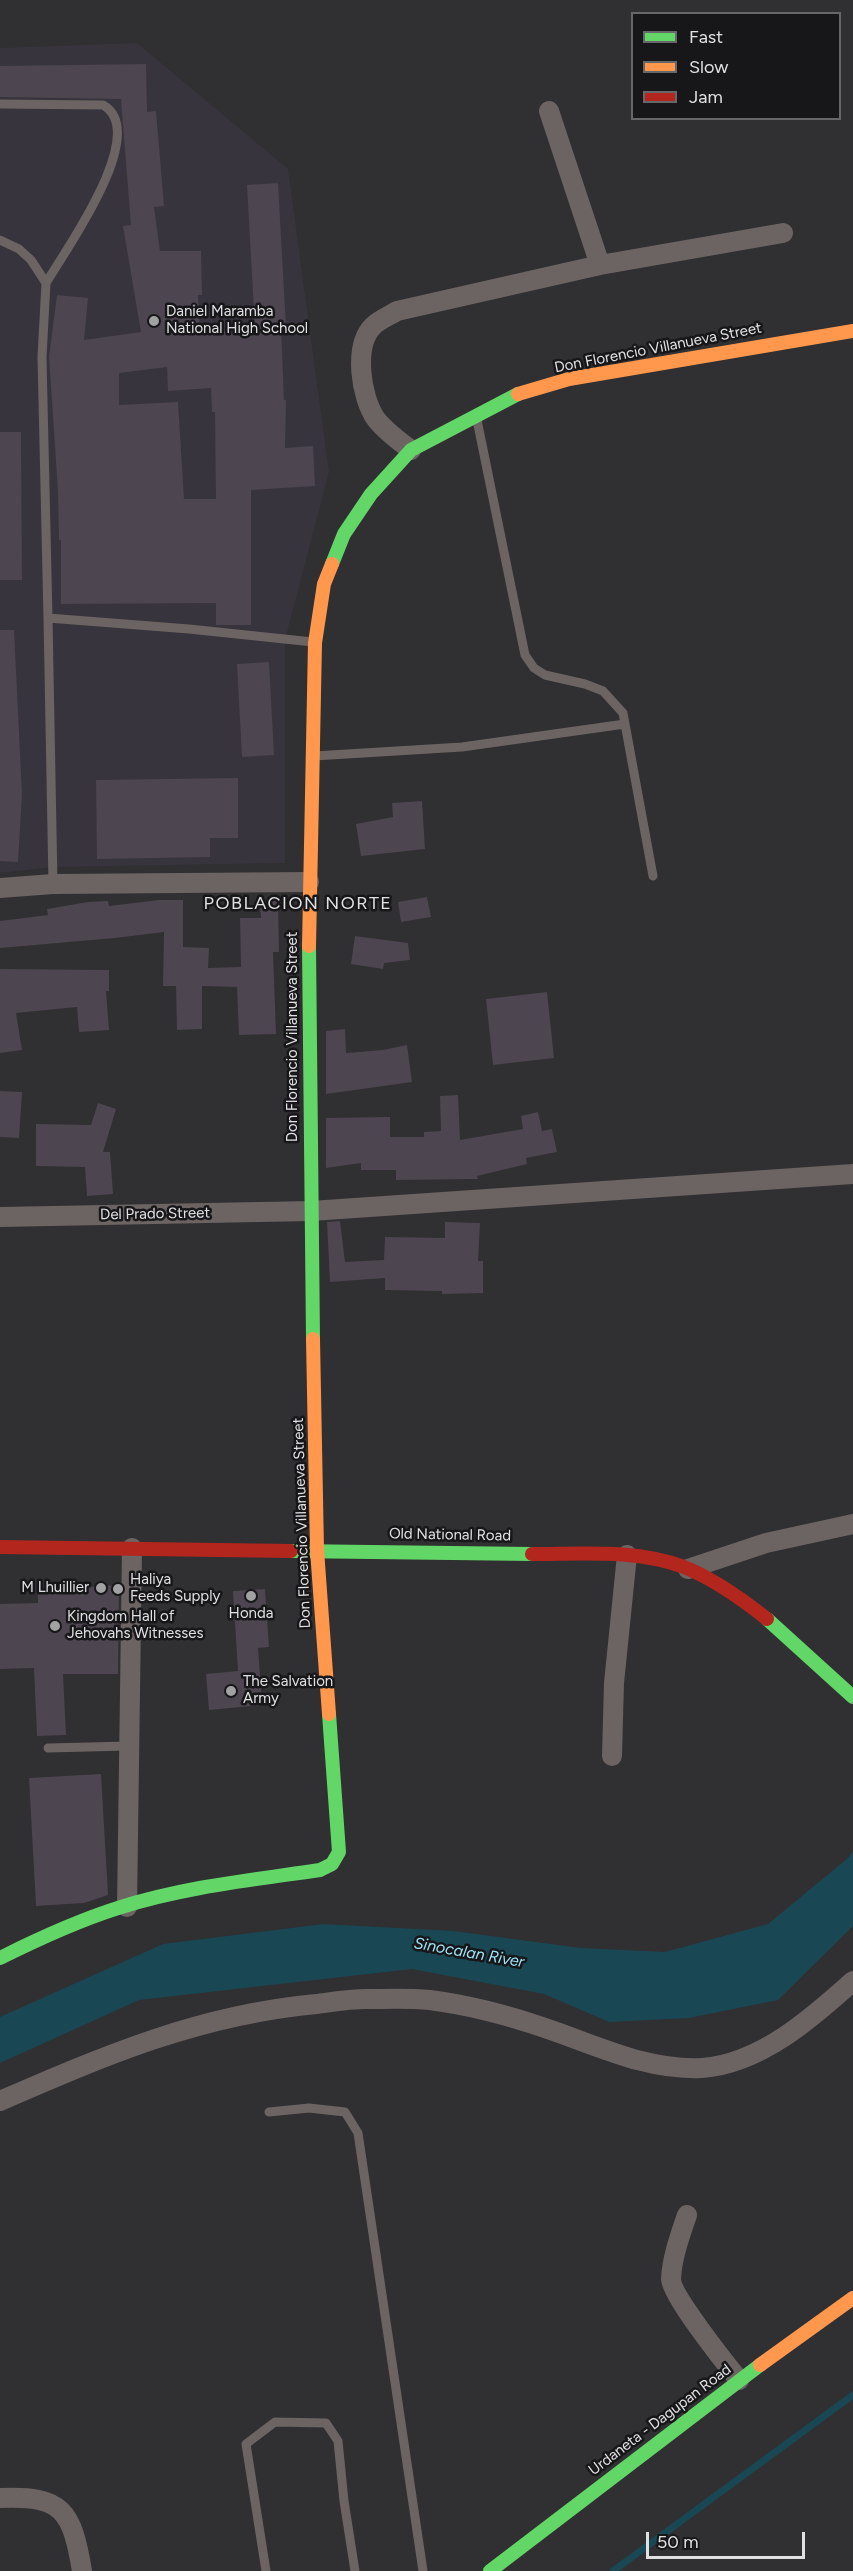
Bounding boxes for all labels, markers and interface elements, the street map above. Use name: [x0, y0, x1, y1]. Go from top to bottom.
legend: [631, 12, 841, 120]
text: Fast: [689, 26, 723, 48]
text: Slow: [689, 56, 728, 78]
text: Jam: [689, 86, 723, 108]
place label: Daniel Maramba National High School: [166, 303, 308, 338]
marker: Daniel Maramba National High School: [147, 314, 161, 328]
street label: Don Florencio Villanueva Street: [553, 319, 763, 377]
district label: POBLACION NORTE: [204, 893, 392, 915]
street label: Don Florencio Villanueva Street: [284, 932, 302, 1142]
street label: Del Prado Street: [100, 1204, 210, 1224]
street label: Don Florencio Villanueva Street: [289, 1417, 315, 1629]
street label: Old National Road: [389, 1525, 511, 1545]
place label: Haliya Feeds Supply: [130, 1571, 220, 1606]
place label: M Lhuillier: [21, 1579, 89, 1597]
marker: M Lhuillier: [94, 1581, 108, 1595]
marker: Haliya Feeds Supply: [111, 1582, 125, 1596]
marker: Honda: [244, 1589, 258, 1603]
place label: Honda: [229, 1605, 273, 1623]
place label: Kingdom Hall of Jehovahs Witnesses: [67, 1608, 203, 1643]
marker: Kingdom Hall of Jehovahs Witnesses: [48, 1619, 62, 1633]
place label: The Salvation Army: [243, 1673, 333, 1708]
marker: The Salvation Army: [224, 1684, 238, 1698]
water label: Sinocalan River: [412, 1934, 526, 1972]
street label: Urdaneta - Dagupan Road: [585, 2360, 735, 2480]
scale bar: [649, 2520, 808, 2558]
text: 50 m: [657, 2531, 699, 2553]

